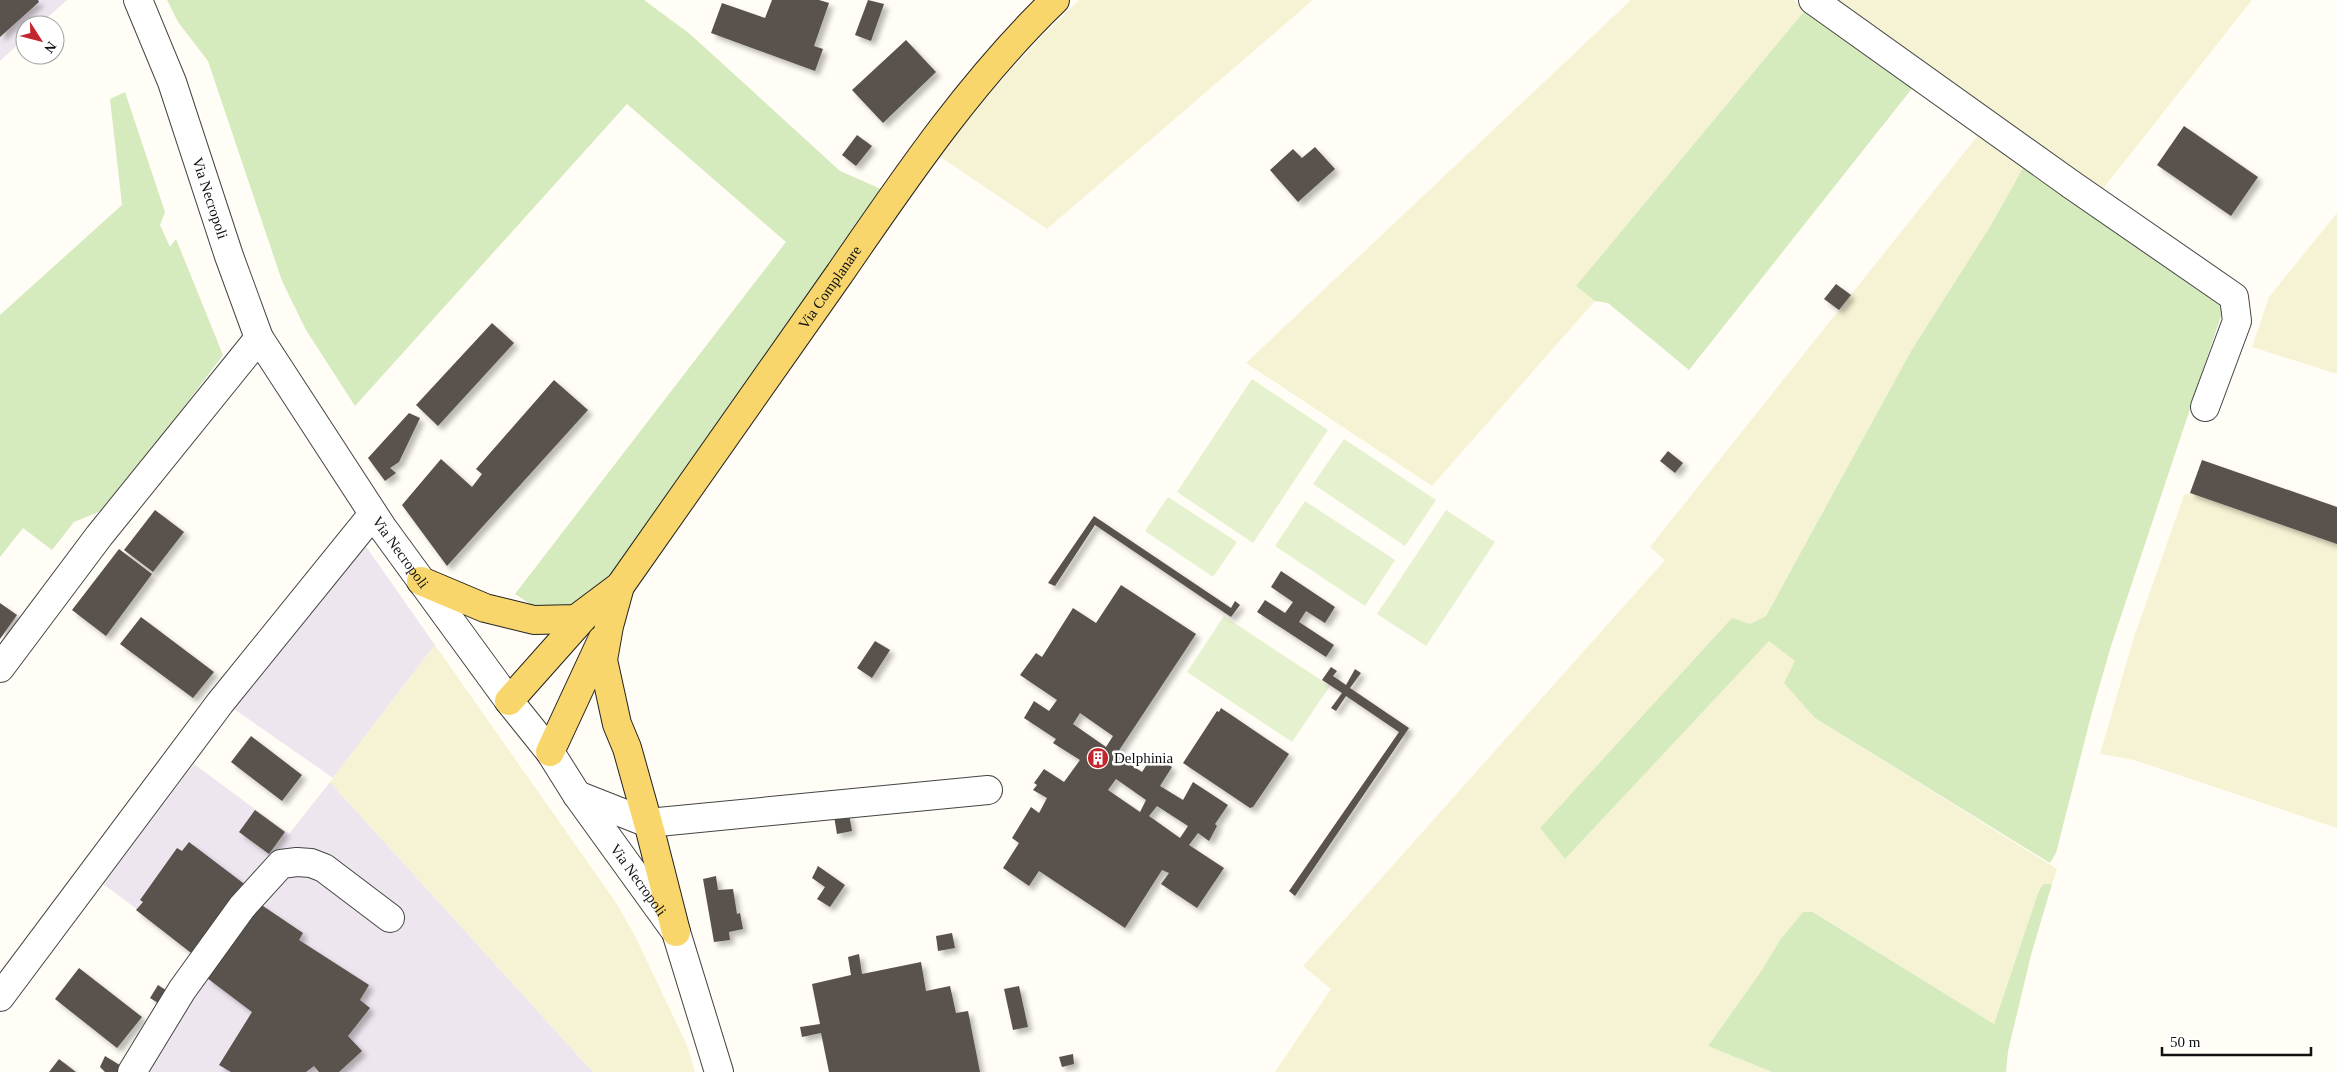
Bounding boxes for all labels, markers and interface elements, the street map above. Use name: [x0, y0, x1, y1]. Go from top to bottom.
north arrow: [15, 15, 65, 65]
text: N: [41, 39, 59, 56]
street label: Via Necropoli: [189, 155, 231, 241]
street label: Via Complanare: [795, 242, 865, 332]
street label: Via Necropoli: [369, 513, 432, 591]
building icon: Delphinia: [1086, 746, 1110, 770]
place label: Delphinia: [1114, 750, 1173, 766]
street label: Via Necropoli: [607, 841, 670, 919]
scale bar: [2162, 1024, 2311, 1056]
text: 50 m: [2170, 1034, 2201, 1050]

